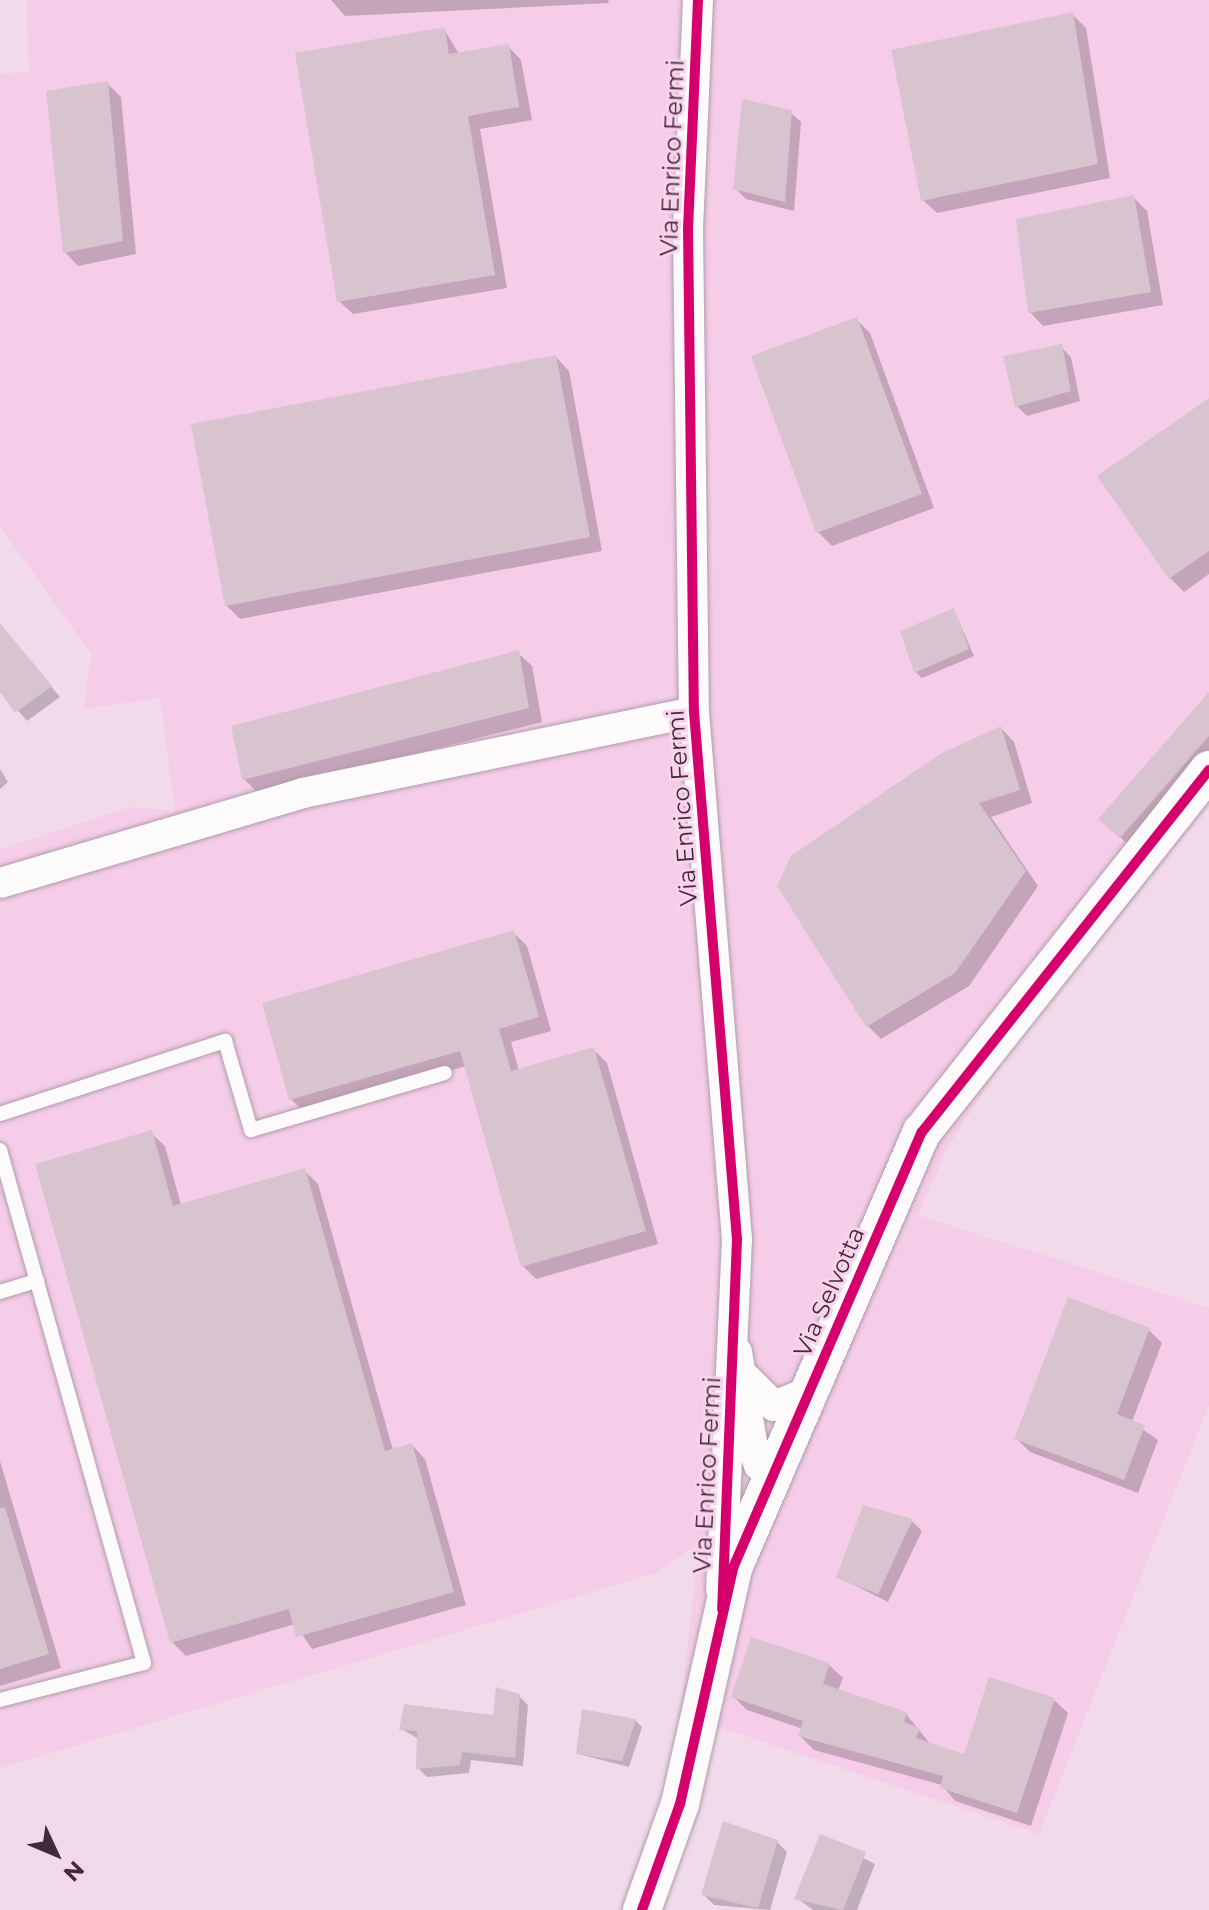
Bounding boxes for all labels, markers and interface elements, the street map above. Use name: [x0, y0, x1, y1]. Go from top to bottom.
street label: Via Enrico Fermi: [654, 59, 690, 257]
street label: Via Enrico Fermi: [661, 709, 703, 907]
street label: Via Selvotta: [787, 1222, 871, 1362]
street label: Via Enrico Fermi: [687, 1376, 727, 1574]
north arrow: [16, 1814, 96, 1894]
text: N: [58, 1855, 90, 1887]

